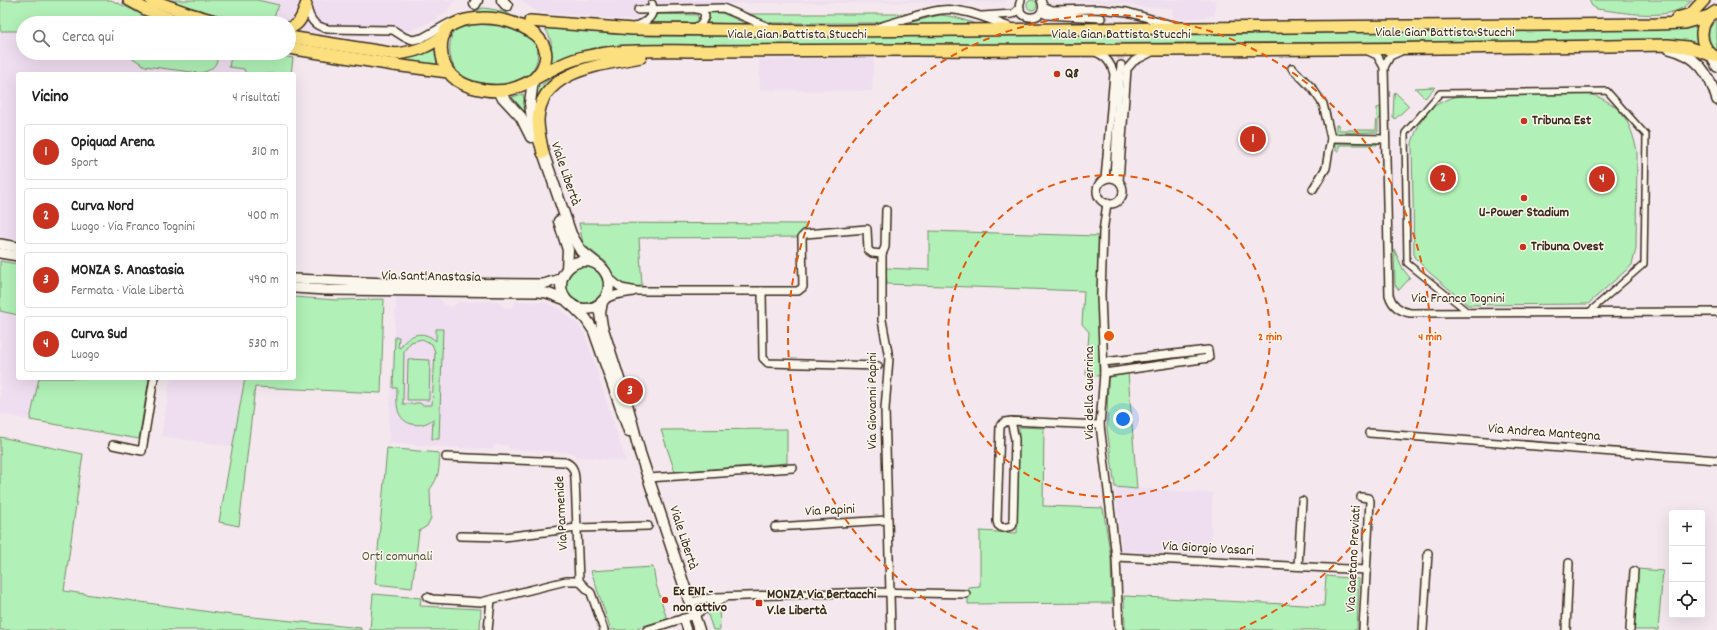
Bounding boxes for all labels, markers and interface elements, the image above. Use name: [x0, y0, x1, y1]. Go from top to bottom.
search box: [16, 16, 296, 60]
street label: Viale Gian Battista Stucchi: [1376, 23, 1515, 43]
street label: Viale Gian Battista Stucchi: [728, 25, 867, 45]
street label: Viale Gian Battista Stucchi: [1052, 25, 1191, 45]
icon: search: [30, 27, 52, 49]
text: Cerca qui: [62, 27, 114, 49]
place label: Q8: [1065, 64, 1079, 84]
marker: Q8: [1052, 69, 1062, 79]
text: Vicino: [32, 86, 69, 110]
text: 4 risultati: [232, 89, 280, 108]
place label: Tribuna Est: [1532, 111, 1592, 131]
marker: Tribuna Est: [1519, 116, 1529, 126]
pin: 1: [1240, 124, 1266, 154]
text: Opiquad Arena: [71, 132, 154, 154]
street label: Viale Libertà: [545, 139, 585, 209]
text: 1: [45, 143, 47, 162]
text: 310 m: [251, 143, 279, 162]
text: Sport: [71, 154, 98, 173]
pin: 2: [1430, 163, 1456, 193]
pin: 4: [1589, 164, 1615, 194]
marker: U-Power Stadium: [1519, 193, 1529, 203]
text: Curva Nord: [71, 196, 134, 218]
place label: U-Power Stadium: [1479, 203, 1570, 223]
text: 2: [43, 207, 49, 226]
text: 400 m: [248, 207, 279, 226]
text: Luogo · Via Franco Tognini: [71, 218, 195, 237]
place label: Tribuna Ovest: [1531, 237, 1605, 257]
marker: Tribuna Ovest: [1518, 242, 1528, 252]
text: MONZA S. Anastasia: [71, 260, 184, 282]
street label: Via Sant'Anastasia: [381, 266, 481, 288]
text: 3: [43, 271, 49, 290]
text: 490 m: [249, 271, 279, 290]
text: Fermata · Viale Libertà: [71, 282, 184, 301]
street label: Via Franco Tognini: [1411, 289, 1505, 309]
text: Curva Sud: [71, 324, 127, 346]
centre of rings: [1102, 329, 1116, 343]
text: 2 min: [1258, 329, 1282, 346]
text: 4 min: [1418, 329, 1442, 346]
text: 4: [43, 335, 49, 354]
text: 530 m: [248, 335, 279, 354]
text: Luogo: [71, 346, 99, 365]
street label: Via della Guerrina: [1080, 346, 1100, 440]
street label: Via Giovanni Papini: [863, 352, 883, 450]
pin: 3: [617, 376, 643, 406]
your location: [1113, 409, 1133, 429]
street label: Via Andrea Mantegna: [1487, 419, 1601, 447]
street label: Via Parmenide: [550, 475, 574, 551]
street label: Via Papini: [804, 500, 856, 522]
street label: Viale Libertà: [663, 503, 703, 573]
street label: Via Gaetano Previati: [1341, 505, 1367, 613]
map controls: [1669, 510, 1705, 618]
button: +: [1669, 510, 1705, 546]
street label: Via Giorgio Vasari: [1162, 537, 1255, 561]
button: −: [1669, 546, 1705, 582]
park label: Orti comunali: [362, 547, 433, 567]
place label: Ex ENI - non attivo: [673, 582, 727, 618]
button: locate: [1669, 582, 1705, 618]
place label: MONZA Via Bertacchi V.le Libertà: [767, 585, 877, 621]
marker: Ex ENI - non attivo: [660, 595, 670, 605]
marker: MONZA Via Bertacchi V.le Libertà: [754, 598, 764, 608]

